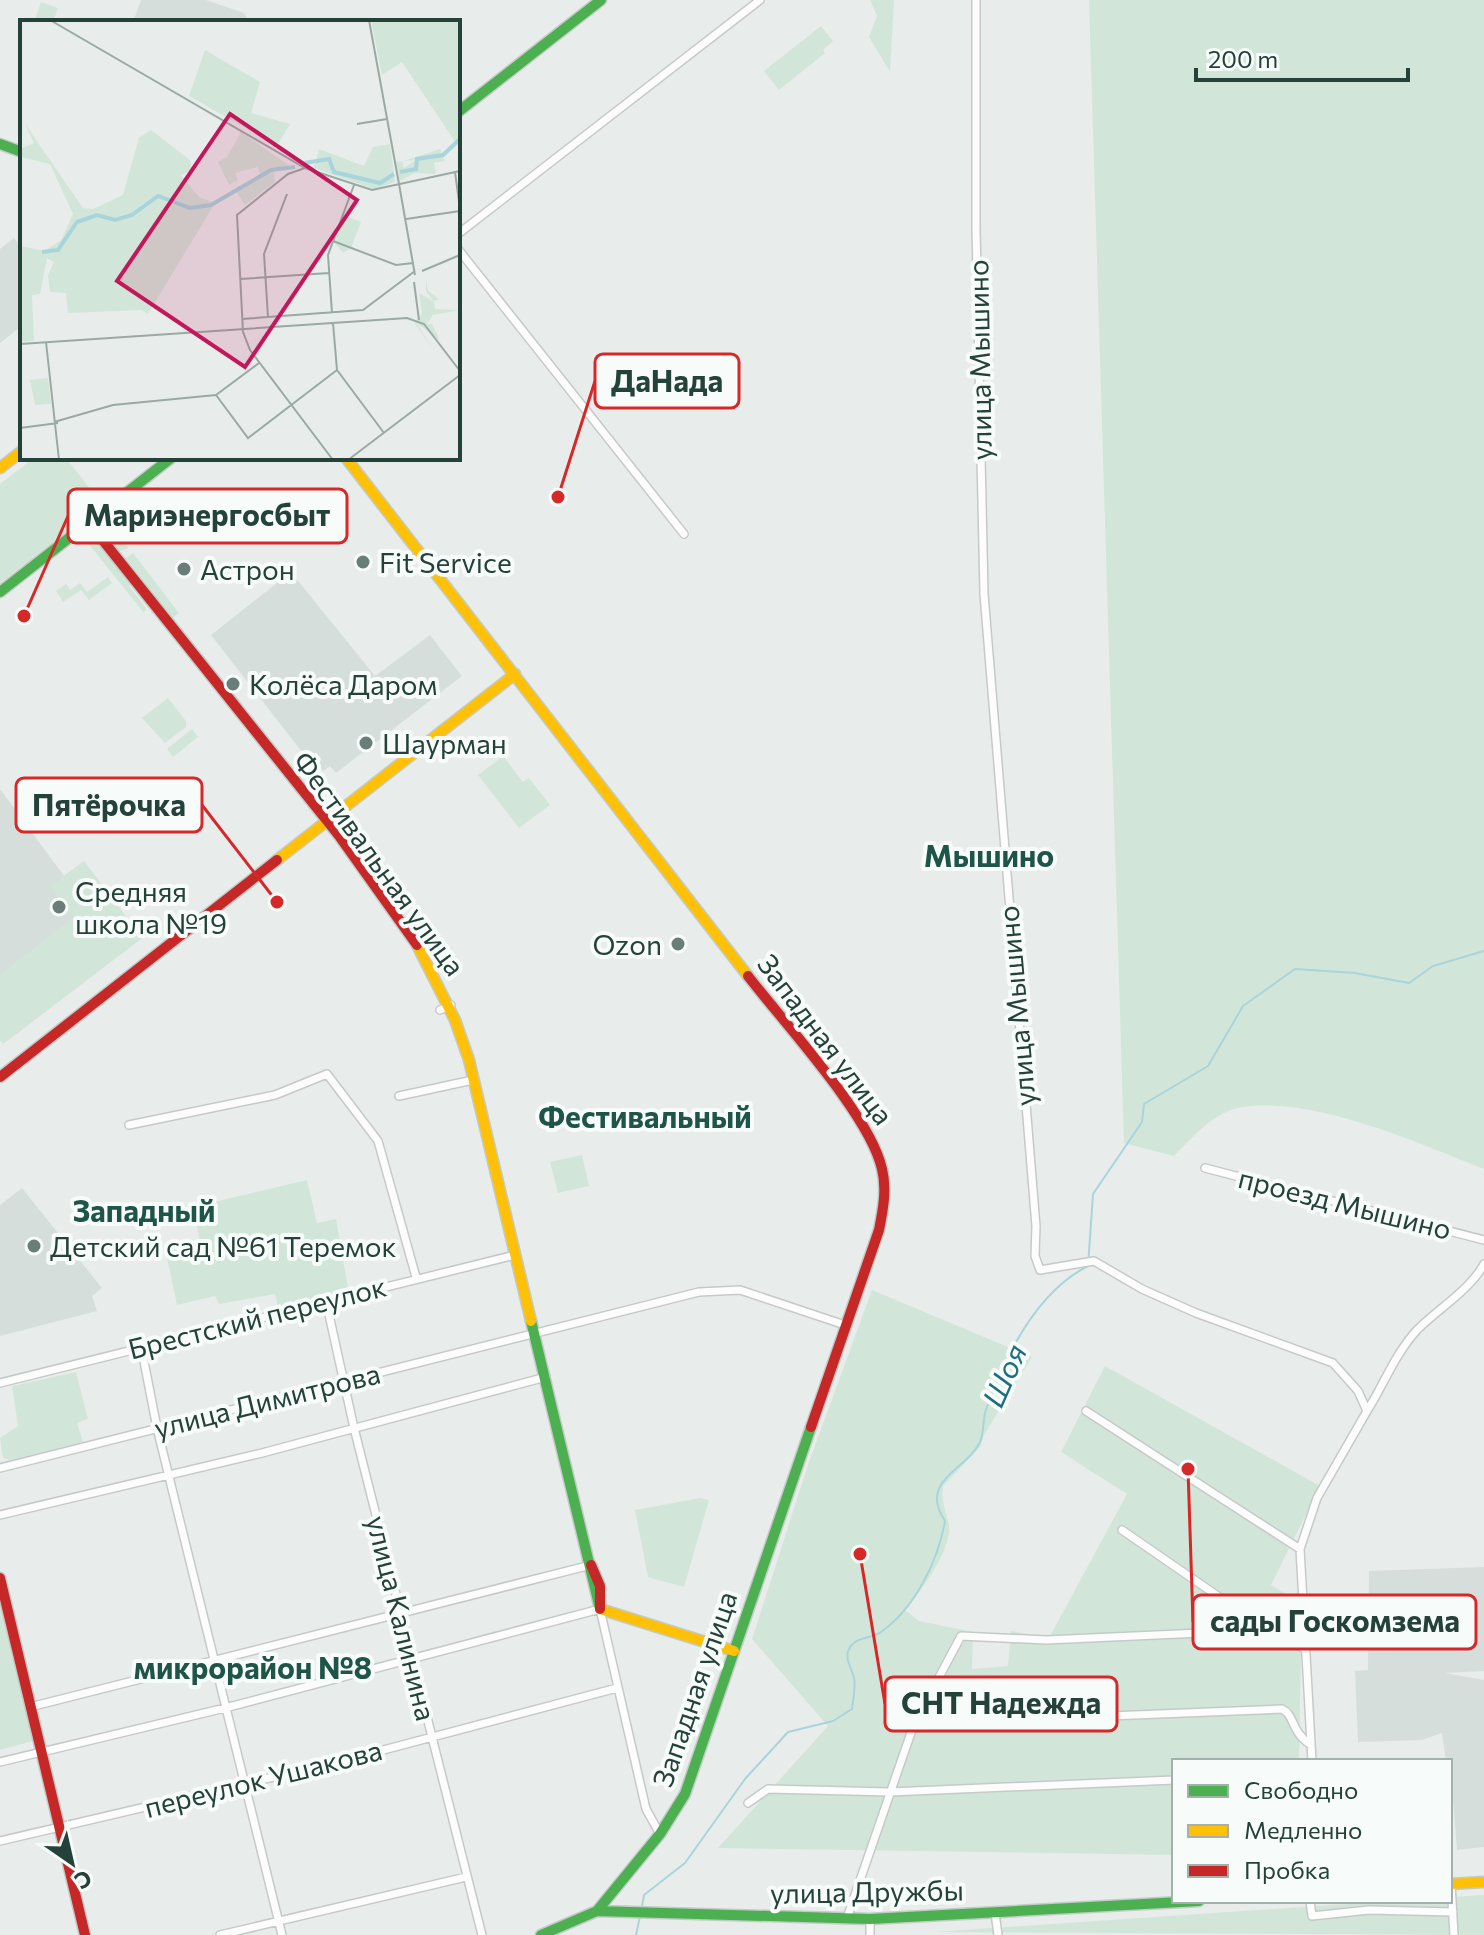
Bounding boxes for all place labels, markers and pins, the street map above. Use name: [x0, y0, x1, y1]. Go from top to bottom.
callout: ДаНада: [595, 354, 739, 408]
callout: Мариэнергосбыт: [68, 489, 347, 543]
place label: Fit Service: [379, 545, 512, 579]
place label: Астрон: [200, 552, 295, 586]
marker: Fit Service: [354, 553, 372, 571]
marker: Астрон: [175, 560, 193, 578]
place label: Колёса Даром: [249, 667, 437, 701]
marker: Колёса Даром: [224, 675, 242, 693]
place label: Шаурман: [382, 726, 507, 760]
marker: Шаурман: [357, 734, 375, 752]
callout: Пятёрочка: [16, 778, 202, 832]
place label: Средняя школа №19: [75, 874, 227, 940]
marker: Средняя школа №19: [50, 898, 68, 916]
place label: Ozon: [592, 927, 662, 961]
marker: Ozon: [669, 935, 687, 953]
place label: Детский сад №61 Теремок: [50, 1229, 397, 1263]
marker: Детский сад №61 Теремок: [25, 1237, 43, 1255]
callout: сады Госкомзема: [1193, 1595, 1476, 1649]
callout: СНТ Надежда: [885, 1677, 1117, 1731]

